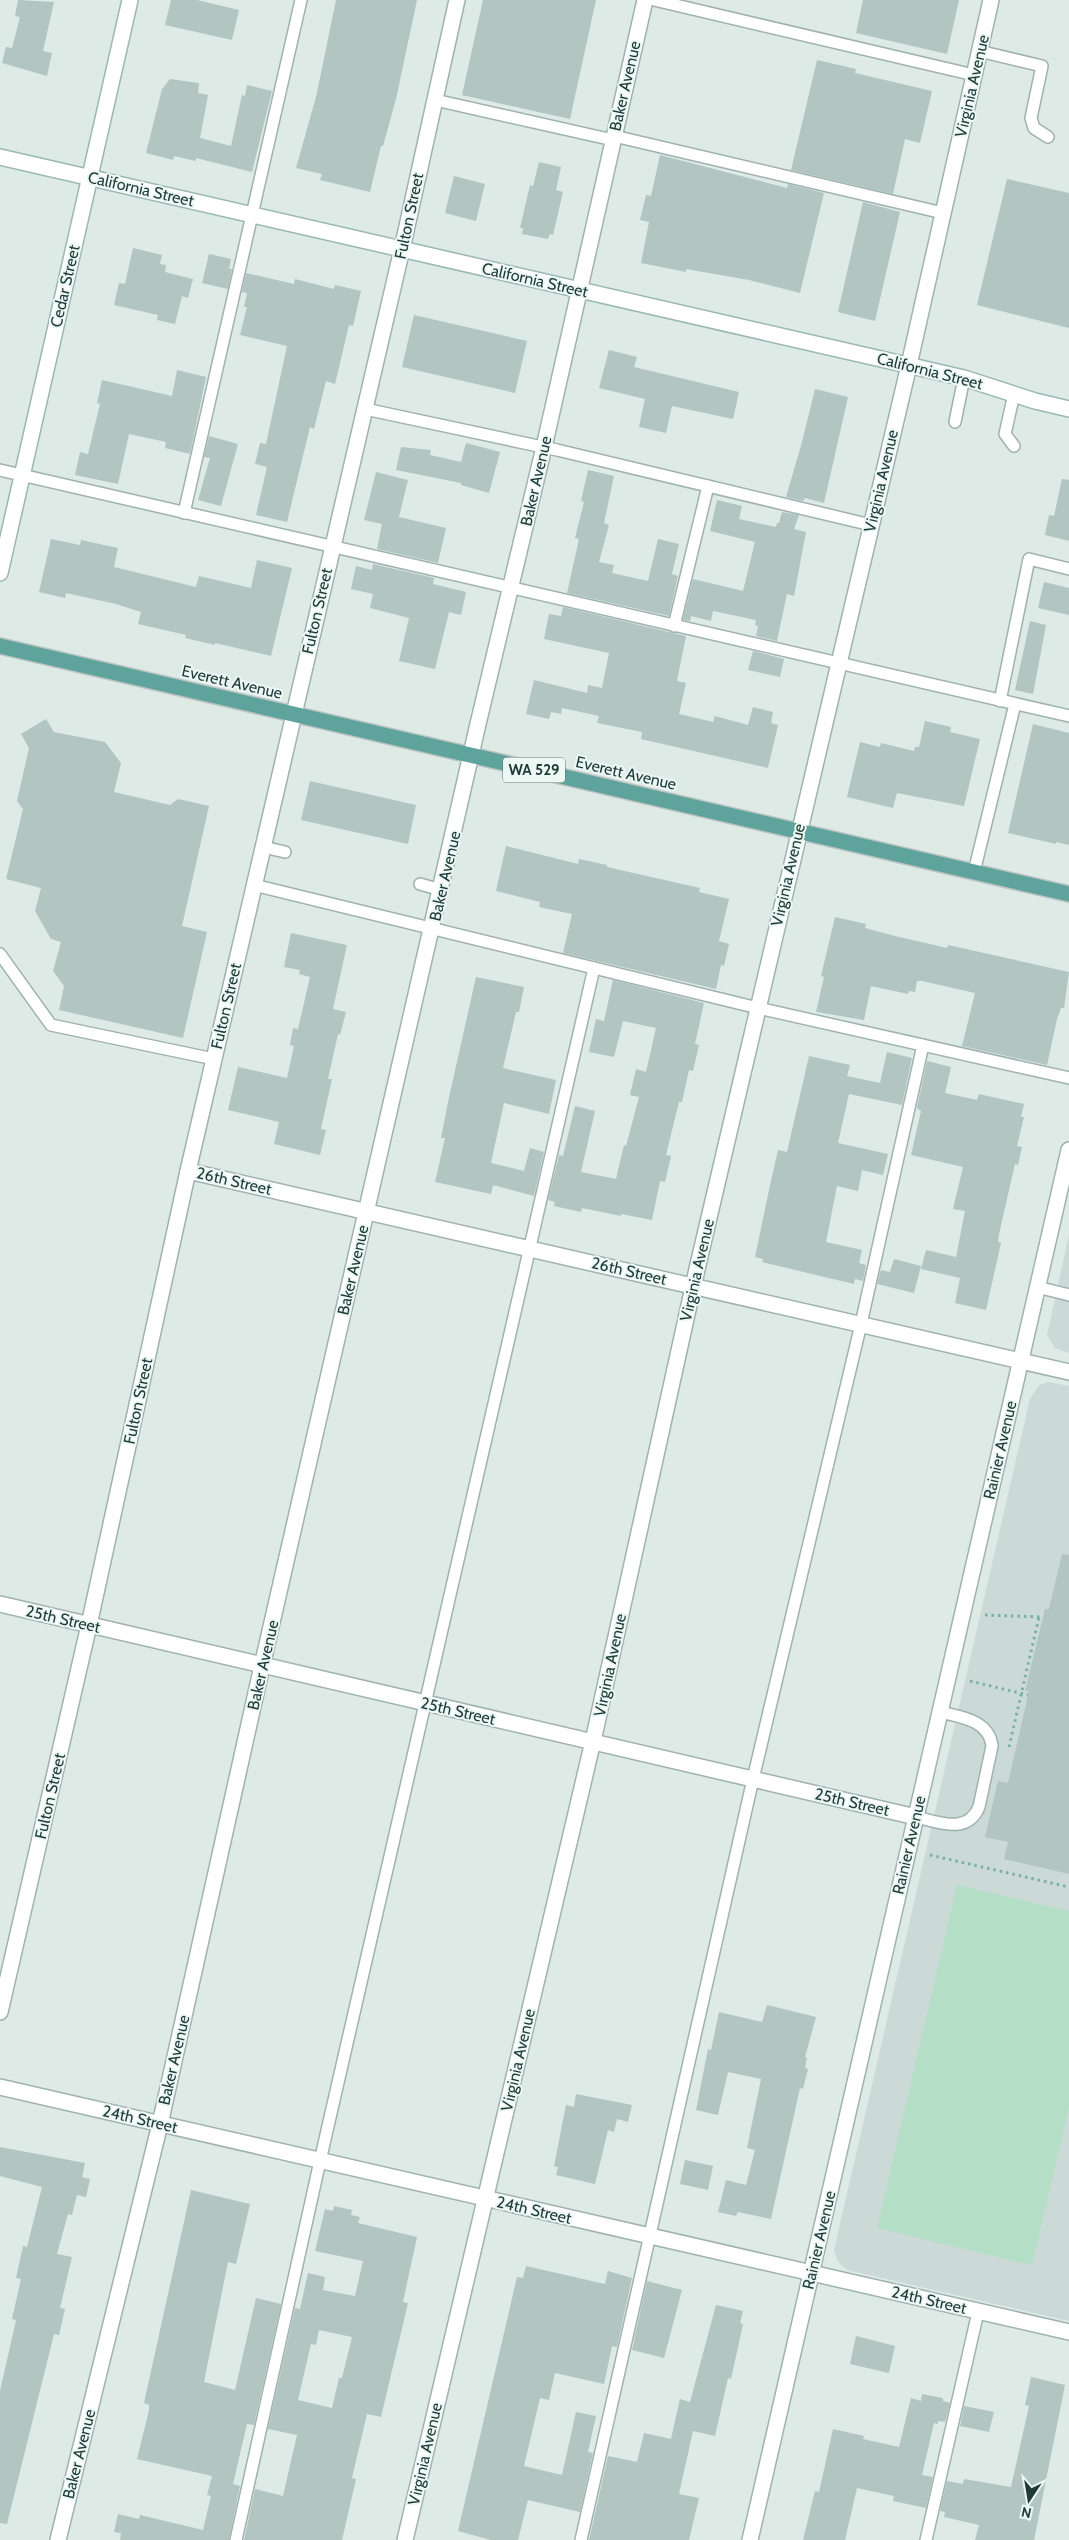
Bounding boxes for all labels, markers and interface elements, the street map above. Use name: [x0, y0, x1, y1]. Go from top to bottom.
street label: Virginia Avenue: [951, 33, 993, 139]
street label: Baker Avenue: [605, 39, 645, 133]
street label: California Street: [86, 168, 197, 211]
street label: Fulton Street: [391, 171, 428, 261]
street label: Cedar Street: [46, 242, 84, 329]
street label: California Street: [480, 259, 591, 302]
street label: California Street: [875, 349, 985, 393]
street label: Virginia Avenue: [860, 428, 902, 534]
street label: Baker Avenue: [516, 434, 556, 528]
street label: Fulton Street: [298, 566, 336, 656]
street label: Everett Avenue: [180, 661, 284, 703]
street label: Everett Avenue: [574, 752, 678, 794]
road number: WA 529: [503, 758, 565, 782]
street label: Virginia Avenue: [767, 822, 809, 928]
street label: Baker Avenue: [425, 829, 465, 923]
street label: Fulton Street: [207, 961, 245, 1051]
street label: 26th Street: [195, 1163, 274, 1199]
street label: Virginia Avenue: [676, 1217, 718, 1323]
street label: Baker Avenue: [333, 1223, 373, 1317]
street label: 26th Street: [590, 1253, 669, 1289]
street label: Fulton Street: [120, 1356, 157, 1446]
street label: Rainier Avenue: [979, 1399, 1021, 1501]
street label: 25th Street: [24, 1601, 103, 1637]
street label: Virginia Avenue: [590, 1612, 630, 1718]
street label: Baker Avenue: [243, 1618, 283, 1712]
street label: 25th Street: [419, 1693, 498, 1729]
street label: Fulton Street: [31, 1751, 69, 1841]
street label: 25th Street: [813, 1784, 892, 1820]
street label: Rainier Avenue: [888, 1794, 930, 1896]
street label: Virginia Avenue: [497, 2007, 539, 2113]
street label: Baker Avenue: [154, 2013, 194, 2107]
street label: 24th Street: [101, 2101, 180, 2137]
street label: Rainier Avenue: [798, 2189, 840, 2291]
street label: 24th Street: [495, 2192, 574, 2228]
street label: 24th Street: [890, 2282, 969, 2318]
street label: Virginia Avenue: [404, 2401, 446, 2507]
street label: Baker Avenue: [59, 2407, 99, 2501]
north arrow: [1004, 2475, 1054, 2525]
text: N: [1020, 2503, 1033, 2523]

